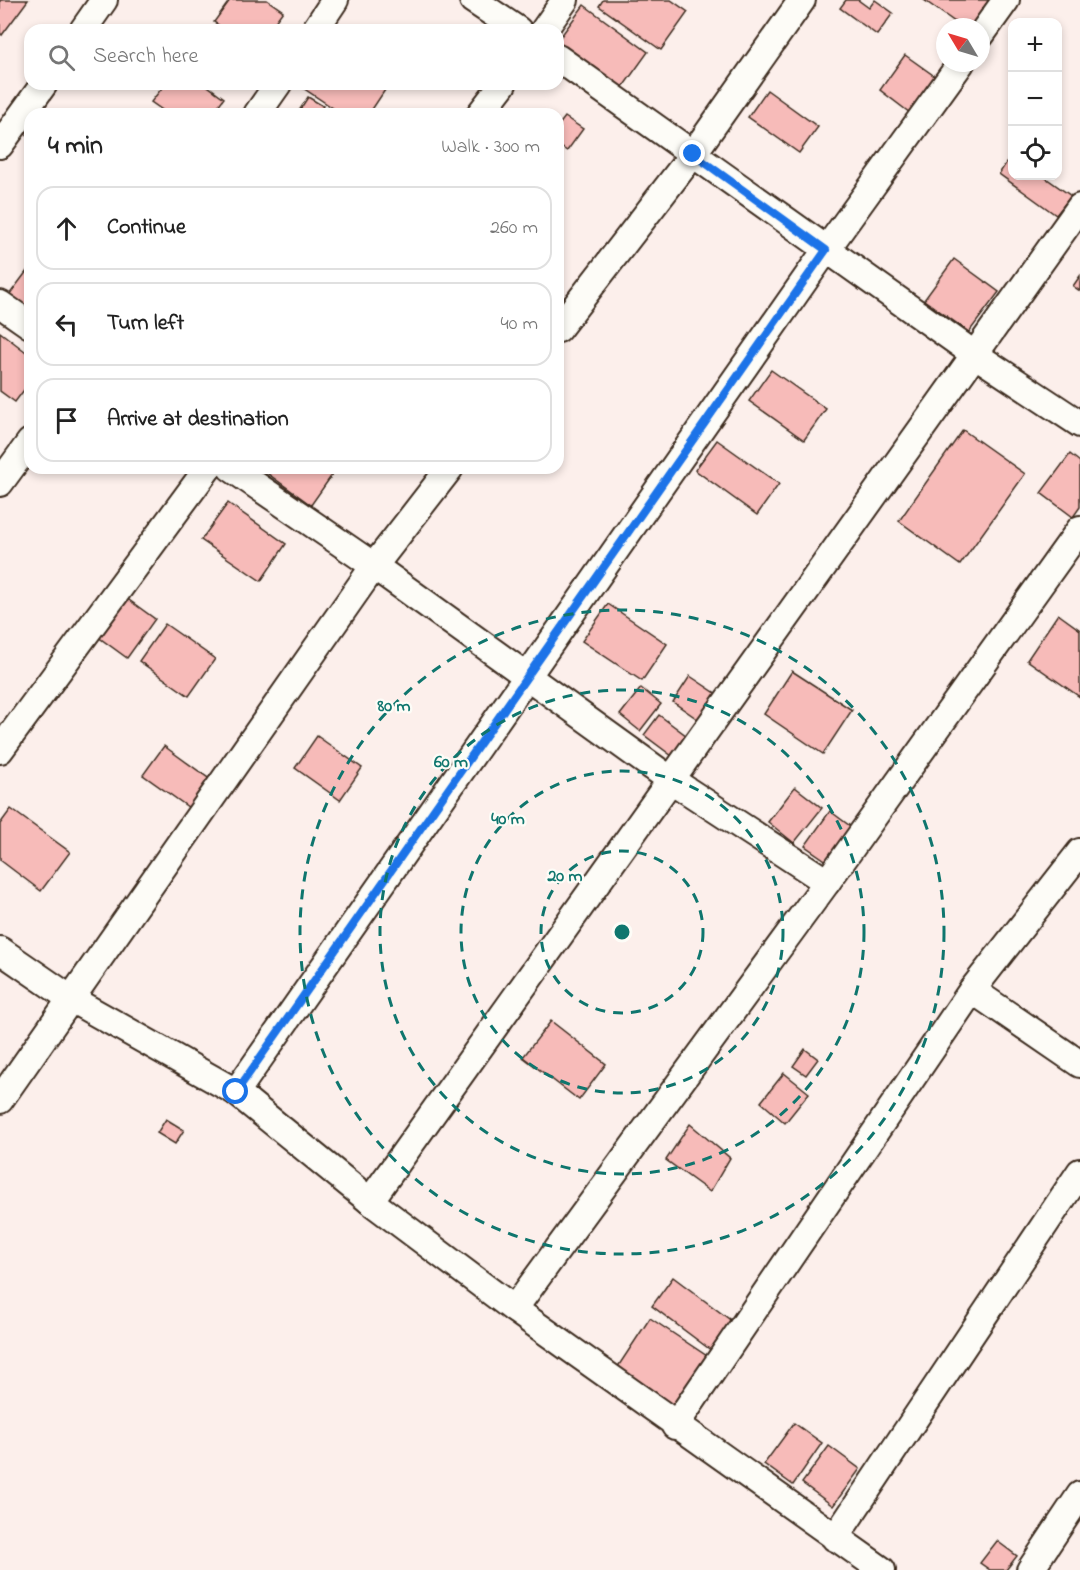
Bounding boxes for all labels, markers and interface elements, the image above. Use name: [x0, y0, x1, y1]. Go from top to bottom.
north arrow: [936, 18, 990, 72]
map controls: [1008, 18, 1062, 180]
button: +: [1008, 18, 1062, 72]
search box: [24, 24, 564, 90]
icon: search: [45, 41, 78, 74]
text: Search here: [93, 41, 198, 73]
button: −: [1008, 72, 1062, 126]
button: locate: [1008, 126, 1062, 180]
text: 4 min: [48, 128, 103, 166]
text: Walk · 300 m: [441, 133, 540, 162]
route end: [679, 140, 705, 166]
icon: ahead: [50, 212, 83, 245]
text: Continue: [107, 212, 186, 244]
text: 260 m: [490, 214, 538, 243]
icon: left: [50, 308, 83, 341]
text: Turn left: [107, 308, 184, 340]
text: 40 m: [501, 310, 538, 339]
icon: arrive: [50, 404, 83, 437]
text: Arrive at destination: [107, 404, 289, 436]
text: 80 m: [377, 694, 411, 720]
text: 60 m: [434, 750, 468, 776]
text: 40 m: [491, 807, 525, 833]
text: 20 m: [546, 864, 583, 890]
centre of rings: [612, 922, 632, 942]
route start: [222, 1078, 248, 1104]

